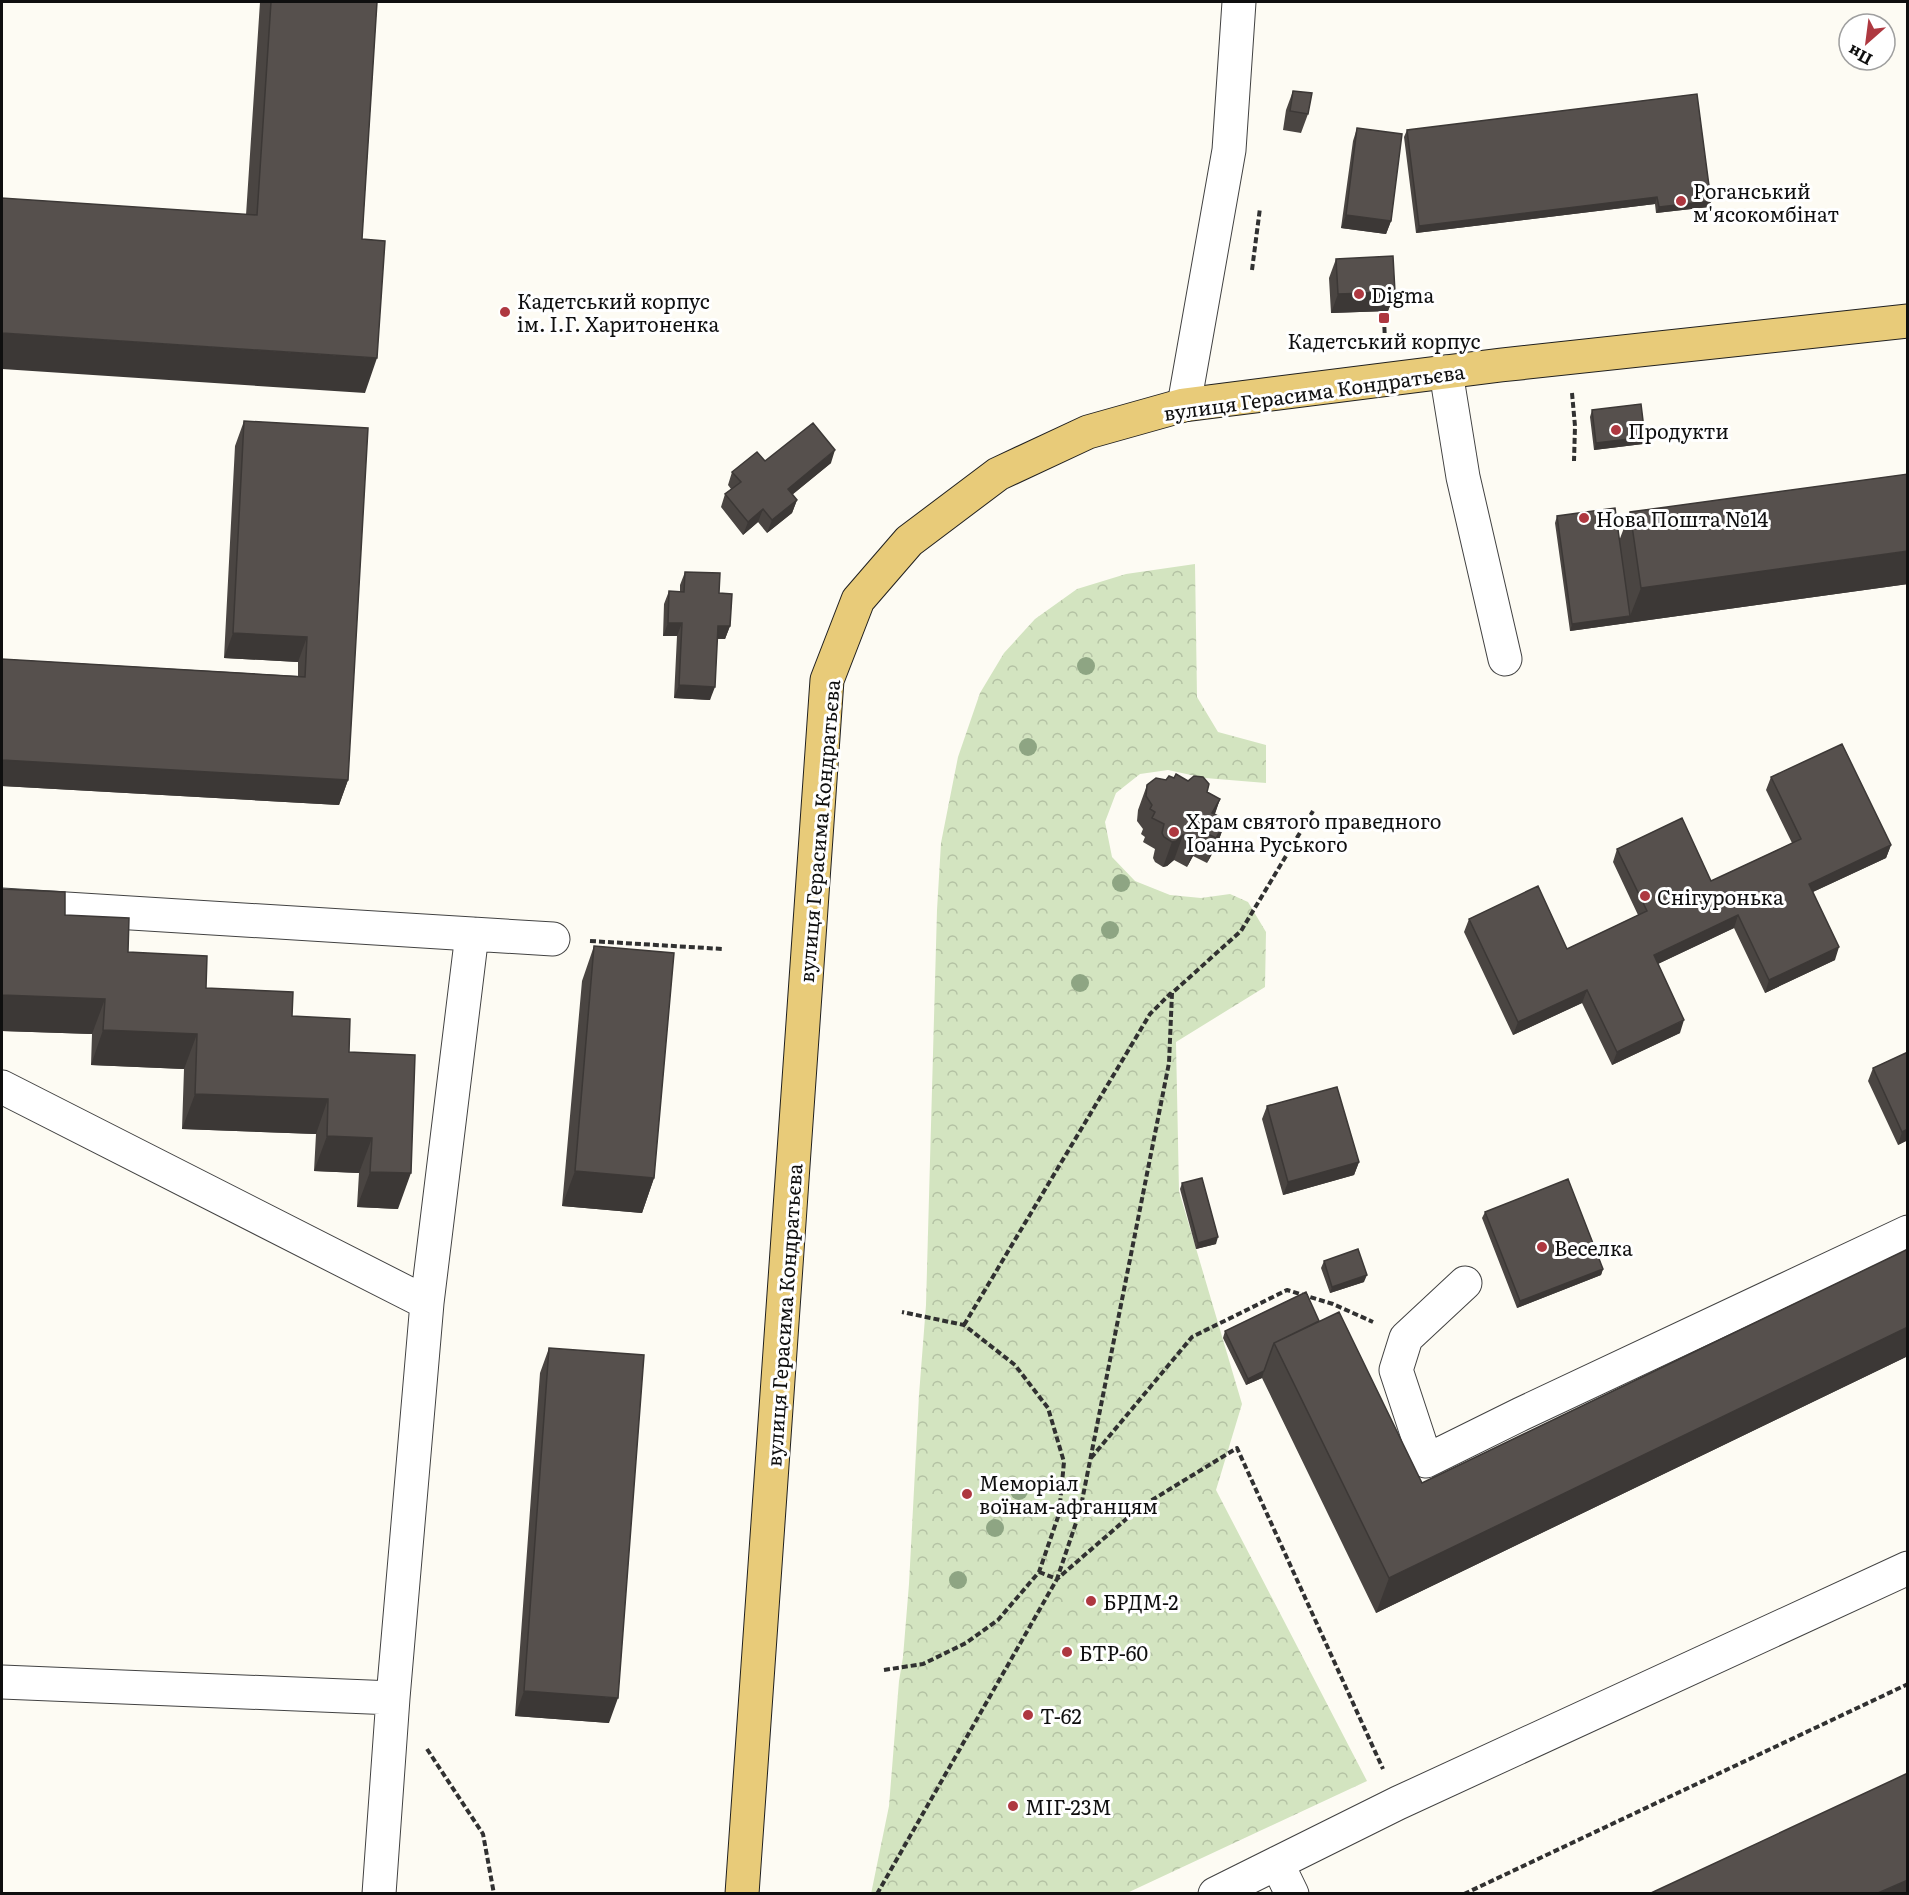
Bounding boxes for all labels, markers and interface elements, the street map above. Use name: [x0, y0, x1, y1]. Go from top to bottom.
north arrow: [1837, 12, 1897, 72]
text: Пн: [1843, 40, 1876, 73]
place label: Роганський м'ясокомбінат: [1693, 175, 1839, 228]
marker: Роганський м'ясокомбінат: [1674, 194, 1688, 208]
place label: Digma: [1371, 279, 1435, 309]
place label: Кадетський корпус ім. І.Г. Харитоненка: [517, 285, 720, 338]
marker: Digma: [1352, 287, 1366, 301]
marker: Кадетський корпус ім. І.Г. Харитоненка: [498, 305, 512, 319]
marker: Кадетський корпус: [1377, 311, 1391, 325]
place label: Кадетський корпус: [1288, 325, 1480, 355]
street label: вулиця Герасима Кондратьєва: [1161, 355, 1467, 427]
place label: Продукти: [1628, 415, 1729, 445]
marker: Продукти: [1609, 423, 1623, 437]
place label: Нова Пошта №14: [1596, 503, 1768, 533]
marker: Нова Пошта №14: [1577, 511, 1591, 525]
street label: вулиця Герасима Кондратьєва: [790, 678, 846, 984]
place label: Храм святого праведного Іоанна Руського: [1186, 805, 1441, 858]
marker: Храм святого праведного Іоанна Руського: [1167, 825, 1181, 839]
place label: Снігуронька: [1657, 881, 1784, 911]
marker: Снігуронька: [1638, 889, 1652, 903]
street label: вулиця Герасима Кондратьєва: [757, 1162, 809, 1468]
place label: Веселка: [1554, 1232, 1633, 1262]
marker: Веселка: [1535, 1240, 1549, 1254]
place label: Меморіал воїнам-афганцям: [979, 1467, 1158, 1520]
marker: Меморіал воїнам-афганцям: [960, 1487, 974, 1501]
place label: БРДМ-2: [1103, 1586, 1178, 1616]
marker: БРДМ-2: [1084, 1594, 1098, 1608]
place label: БТР-60: [1079, 1637, 1148, 1667]
marker: БТР-60: [1060, 1645, 1074, 1659]
place label: Т-62: [1040, 1700, 1082, 1730]
marker: Т-62: [1021, 1708, 1035, 1722]
place label: МІГ-23М: [1025, 1791, 1112, 1821]
marker: МІГ-23М: [1006, 1799, 1020, 1813]

